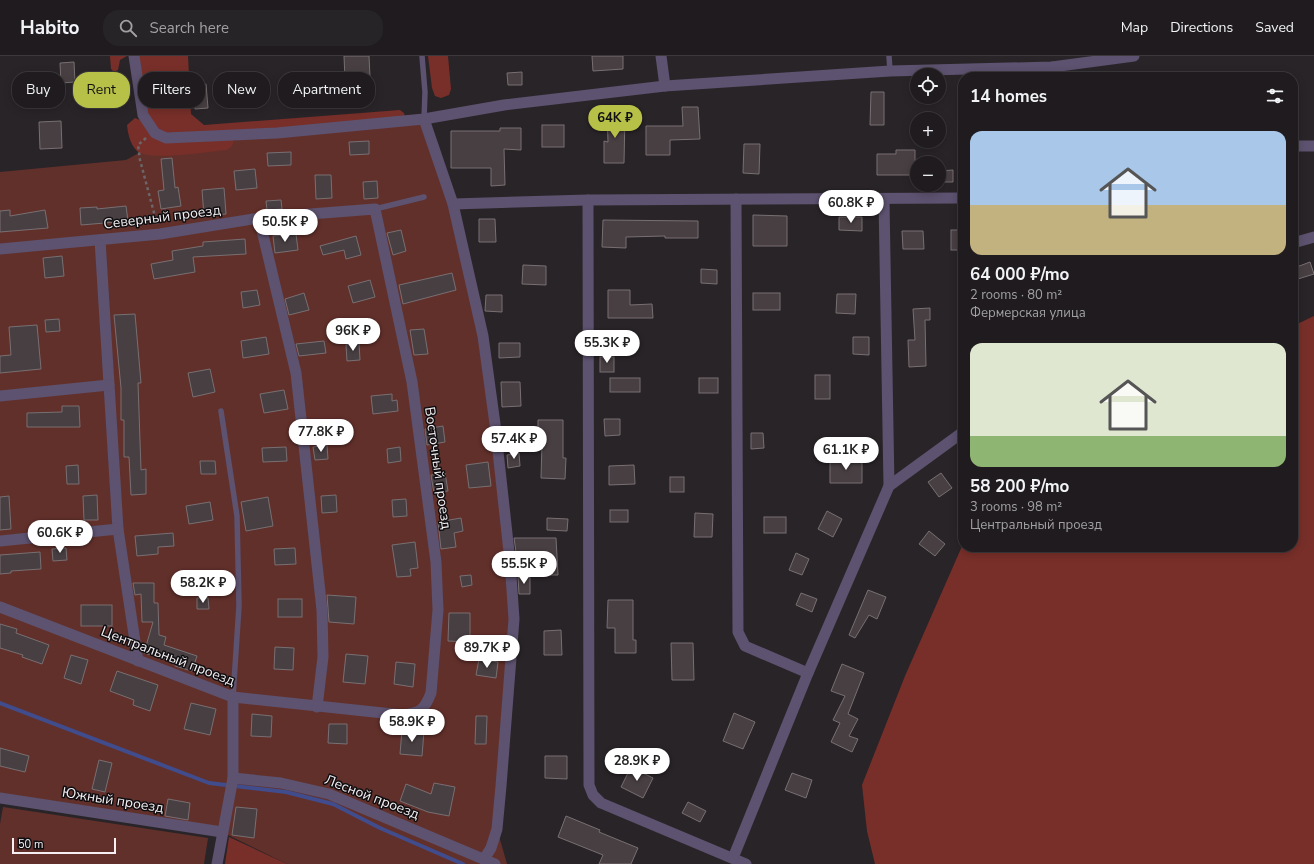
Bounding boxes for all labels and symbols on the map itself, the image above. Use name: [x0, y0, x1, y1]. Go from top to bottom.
pin: 64K ₽: [587, 105, 643, 139]
pin: 60.8K ₽: [814, 190, 888, 224]
street label: Северный проезд: [102, 200, 222, 234]
pin: 50.5K ₽: [248, 209, 322, 243]
pin: 96K ₽: [325, 318, 381, 352]
pin: 55.3K ₽: [570, 330, 644, 364]
street label: Восточный проезд: [420, 406, 456, 530]
pin: 77.8K ₽: [284, 419, 358, 453]
pin: 57.4K ₽: [477, 426, 551, 460]
pin: 61.1K ₽: [809, 437, 883, 471]
pin: 60.6K ₽: [23, 520, 97, 554]
pin: 55.5K ₽: [487, 551, 561, 585]
pin: 58.2K ₽: [166, 570, 240, 604]
street label: Центральный проезд: [98, 622, 238, 690]
pin: 89.7K ₽: [450, 635, 524, 669]
pin: 58.9K ₽: [375, 709, 449, 743]
pin: 28.9K ₽: [600, 748, 674, 782]
street label: Лесной проезд: [322, 770, 422, 824]
street label: Южный проезд: [61, 783, 165, 817]
scale bar: [12, 836, 116, 855]

